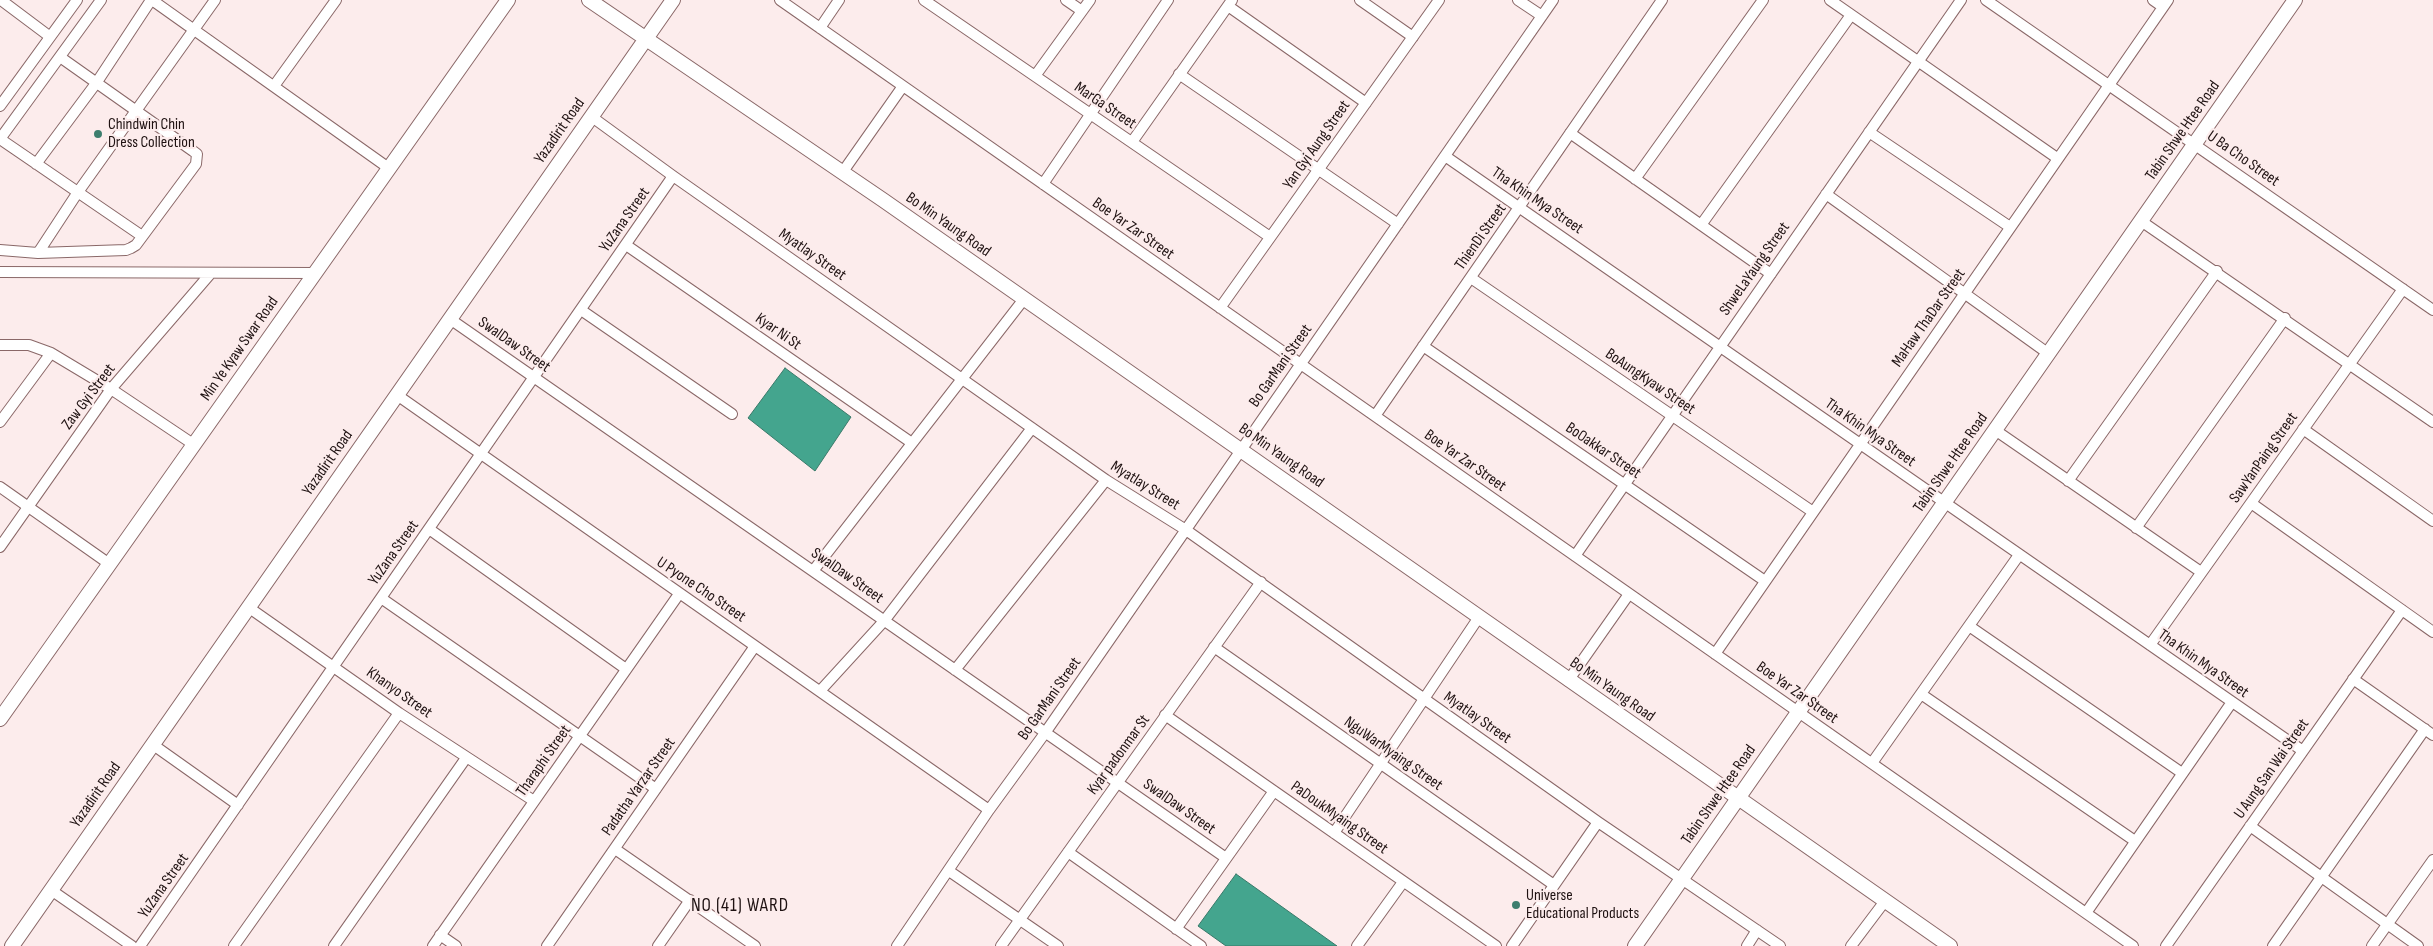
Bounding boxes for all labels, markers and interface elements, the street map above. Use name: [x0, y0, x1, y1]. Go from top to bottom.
street label: MarGa Street: [1070, 78, 1140, 134]
street label: Tabin Shwe Htee Road: [2142, 78, 2224, 184]
street label: Yazadirit Road: [531, 95, 589, 167]
street label: Yan Gyi Aung Street: [1279, 97, 1355, 193]
place label: Chindwin Chin Dress Collection: [108, 115, 195, 153]
street label: U Ba Cho Street: [2203, 127, 2283, 191]
marker: Chindwin Chin Dress Collection: [92, 128, 104, 140]
street label: Tha Khin Mya Street: [1488, 163, 1586, 239]
street label: YuZana Street: [596, 184, 654, 256]
street label: Bo Min Yaung Road: [902, 189, 994, 261]
street label: Boe Yar Zar Street: [1088, 194, 1178, 264]
street label: ThienDi Street: [1451, 200, 1511, 274]
street label: ShweLaYaung Street: [1716, 219, 1794, 319]
street label: Myatlay Street: [775, 225, 849, 285]
street label: MaHaw ThaDar Street: [1888, 265, 1970, 371]
street label: Min Ye Kyaw Swar Road: [197, 293, 283, 405]
street label: Kyar Ni St: [751, 309, 805, 355]
street label: SwalDaw Street: [474, 313, 554, 377]
street label: Bo GarMani Street: [1245, 321, 1317, 411]
street label: BoAungKyaw Street: [1601, 345, 1699, 419]
street label: Zaw Gyi Street: [58, 360, 120, 434]
street label: Tha Khin Mya Street: [1821, 395, 1919, 471]
street label: SawYanPaing Street: [2226, 409, 2302, 507]
street label: Tabin Shwe Htee Road: [1910, 410, 1992, 516]
street label: BoOakkar Street: [1562, 419, 1644, 483]
street label: Bo Min Yaung Road: [1235, 420, 1327, 492]
street label: Boe Yar Zar Street: [1420, 426, 1510, 496]
street label: Yazadirit Road: [299, 427, 357, 499]
street label: Myatlay Street: [1107, 457, 1183, 515]
street label: YuZana Street: [365, 517, 423, 589]
street label: SwalDaw Street: [807, 544, 887, 608]
street label: U Pyone Cho Street: [653, 553, 749, 627]
street label: Tha Khin Mya Street: [2154, 626, 2252, 702]
street label: Bo GarMani Street: [1014, 654, 1086, 744]
street label: Bo Min Yaung Road: [1566, 654, 1658, 726]
street label: Boe Yar Zar Street: [1752, 658, 1842, 728]
street label: Khanyo Street: [362, 663, 436, 723]
street label: Myatlay Street: [1440, 688, 1514, 748]
street label: Kyar padonmar St: [1084, 711, 1154, 799]
street label: NguWarMyaing Street: [1340, 713, 1446, 795]
street label: U Aung San Wai Street: [2230, 715, 2314, 823]
street label: Tharaphi Street: [512, 722, 576, 800]
street label: Padatha Yarzar Street: [598, 734, 680, 840]
street label: Tabin Shwe Htee Road: [1678, 742, 1760, 848]
street label: Yazadirit Road: [67, 759, 125, 831]
street label: SwalDaw Street: [1139, 775, 1219, 839]
street label: PaDoukMyaing Street: [1287, 777, 1391, 859]
street label: YuZana Street: [135, 850, 193, 922]
place label: Universe Educational Products: [1526, 886, 1639, 924]
district label: NO (41) WARD: [689, 895, 791, 917]
marker: Universe Educational Products: [1510, 899, 1522, 911]

